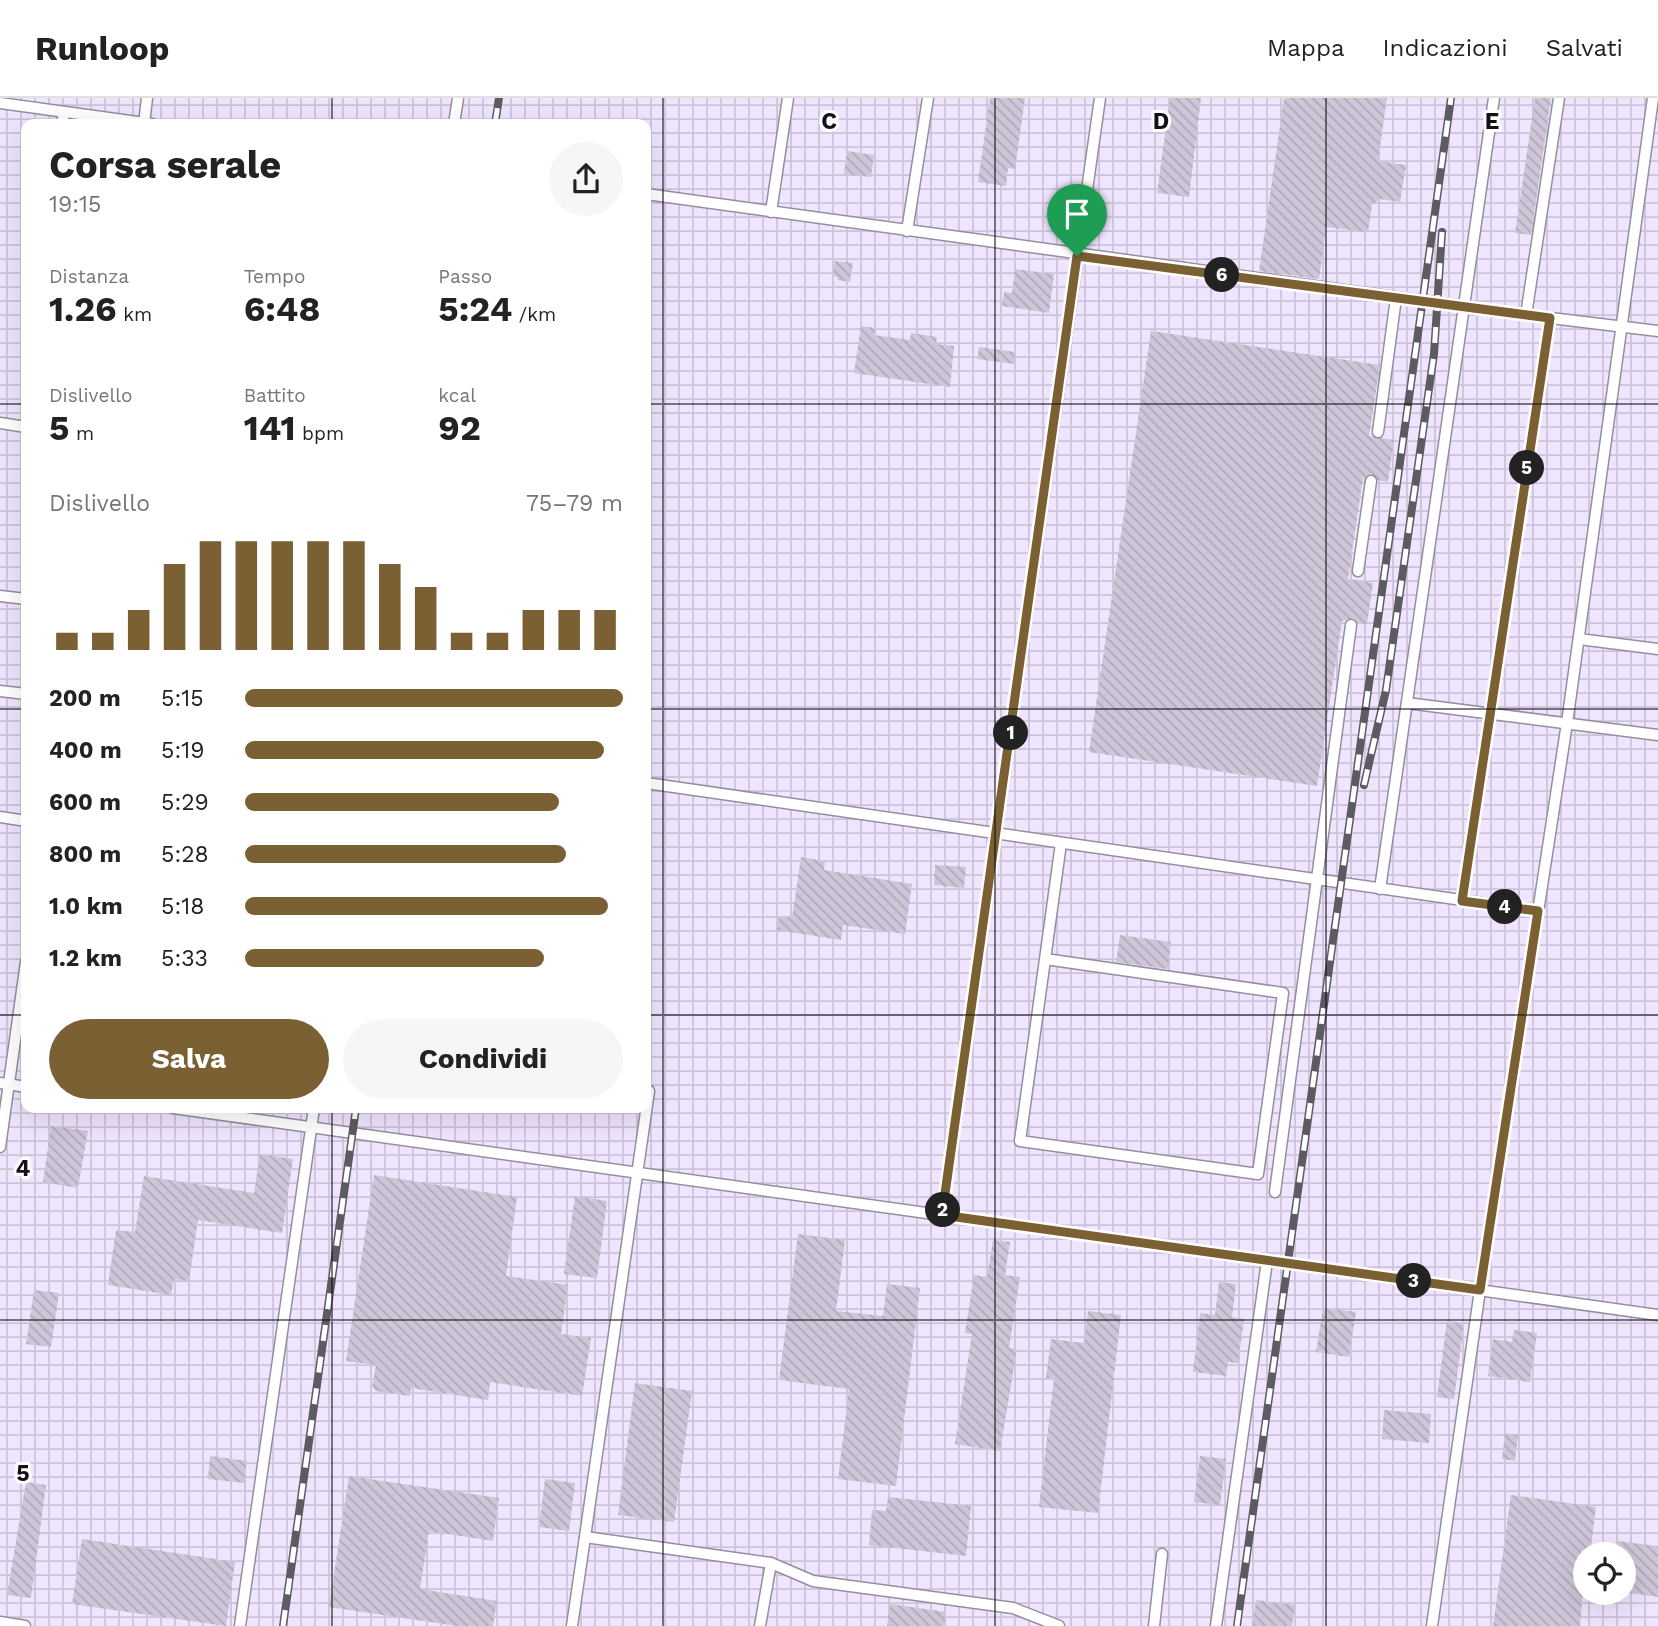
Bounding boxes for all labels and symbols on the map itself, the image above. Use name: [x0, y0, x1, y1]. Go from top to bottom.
text: C: [821, 108, 837, 135]
text: D: [1153, 108, 1169, 135]
text: E: [1485, 108, 1499, 135]
pin: [1047, 184, 1107, 256]
pin: 6: [1204, 258, 1240, 292]
pin: 5: [1510, 450, 1544, 486]
pin: 1: [993, 716, 1028, 750]
pin: 4: [1488, 890, 1522, 924]
text: 4: [16, 1155, 31, 1182]
pin: 2: [926, 1192, 960, 1228]
pin: 3: [1396, 1264, 1432, 1298]
text: 5: [16, 1460, 30, 1487]

